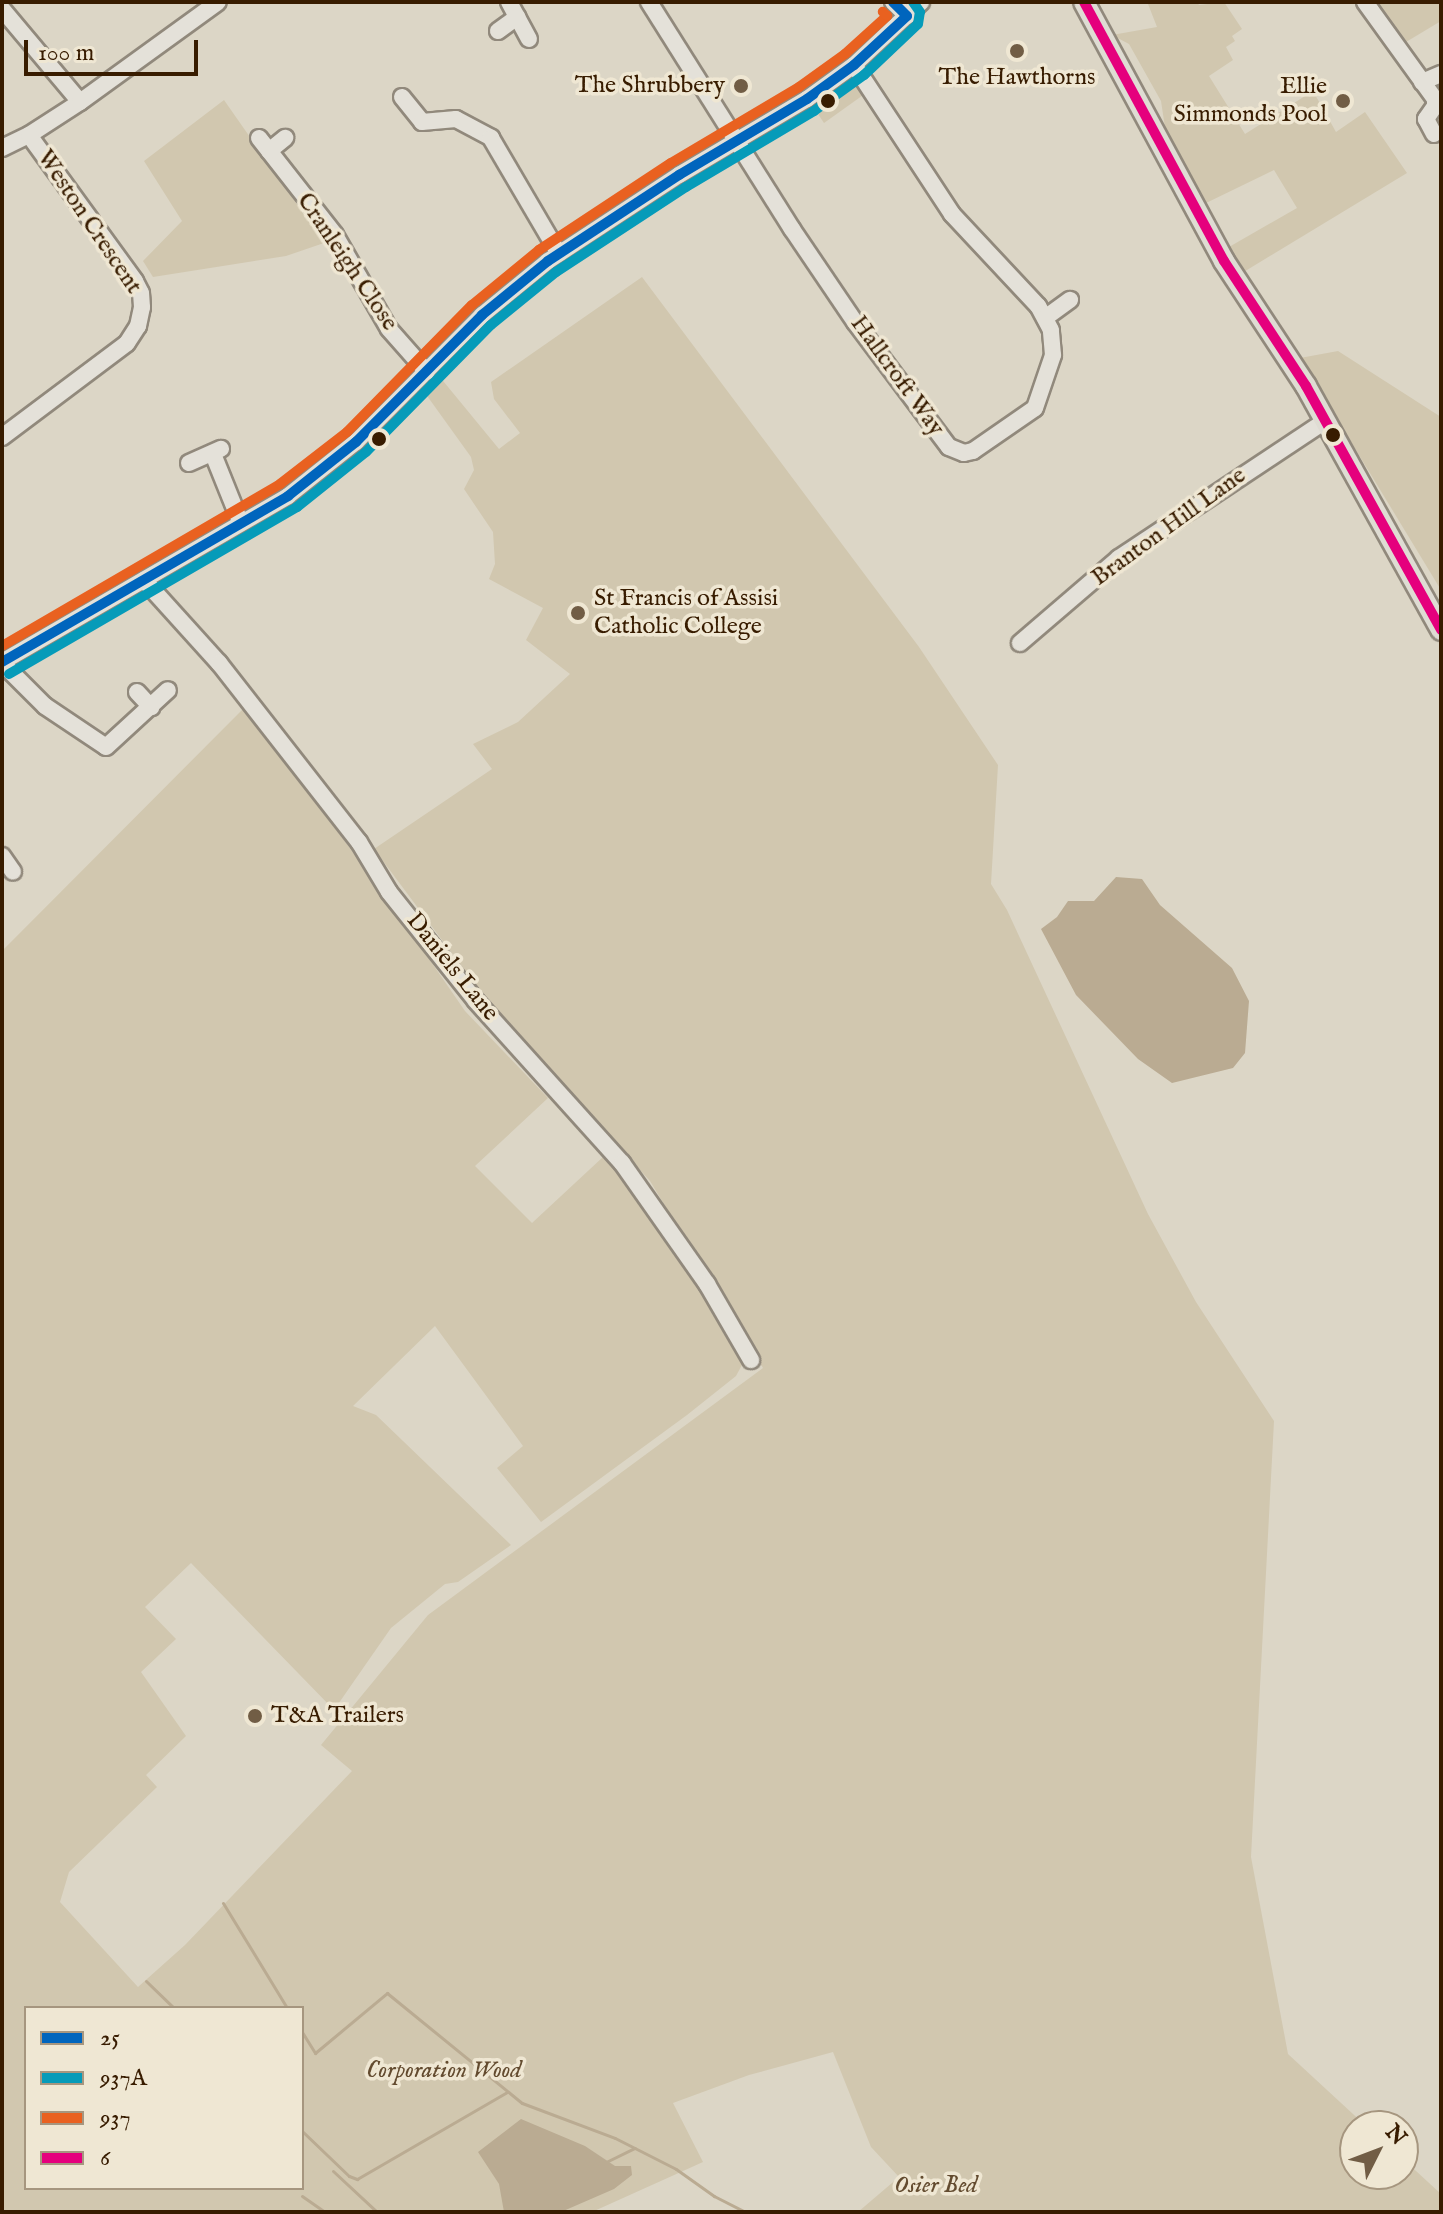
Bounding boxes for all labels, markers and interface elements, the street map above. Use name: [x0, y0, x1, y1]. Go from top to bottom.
scale bar: [28, 24, 202, 74]
text: 100 m: [38, 38, 94, 69]
marker: The Hawthorns: [1008, 42, 1026, 60]
place label: The Hawthorns: [939, 64, 1095, 92]
place label: The Shrubbery: [575, 72, 725, 100]
place label: Ellie Simmonds Pool: [1173, 73, 1327, 129]
marker: The Shrubbery: [732, 77, 750, 95]
marker: Ellie Simmonds Pool: [1334, 92, 1352, 110]
unlabelled marker: [820, 93, 836, 109]
street label: Weston Crescent: [30, 144, 148, 300]
street label: Cranleigh Close: [290, 188, 404, 336]
street label: Hallcroft Way: [844, 310, 950, 442]
unlabelled marker: [1325, 427, 1341, 443]
unlabelled marker: [371, 431, 387, 447]
street label: Branton Hill Lane: [1086, 461, 1252, 593]
place label: St Francis of Assisi Catholic College: [594, 585, 778, 641]
marker: St Francis of Assisi Catholic College: [569, 604, 587, 622]
street label: Daniels Lane: [400, 907, 504, 1027]
place label: T&A Trailers: [271, 1702, 404, 1730]
marker: T&A Trailers: [246, 1707, 264, 1725]
legend: [24, 2006, 304, 2190]
text: 25: [100, 2023, 120, 2054]
park label: Corporation Wood: [366, 2057, 522, 2085]
text: 937A: [100, 2063, 147, 2094]
text: 937: [100, 2103, 131, 2134]
north arrow: [1339, 2110, 1419, 2190]
text: N: [1379, 2119, 1412, 2152]
text: 6: [100, 2143, 110, 2174]
park label: Osier Bed: [894, 2172, 978, 2200]

